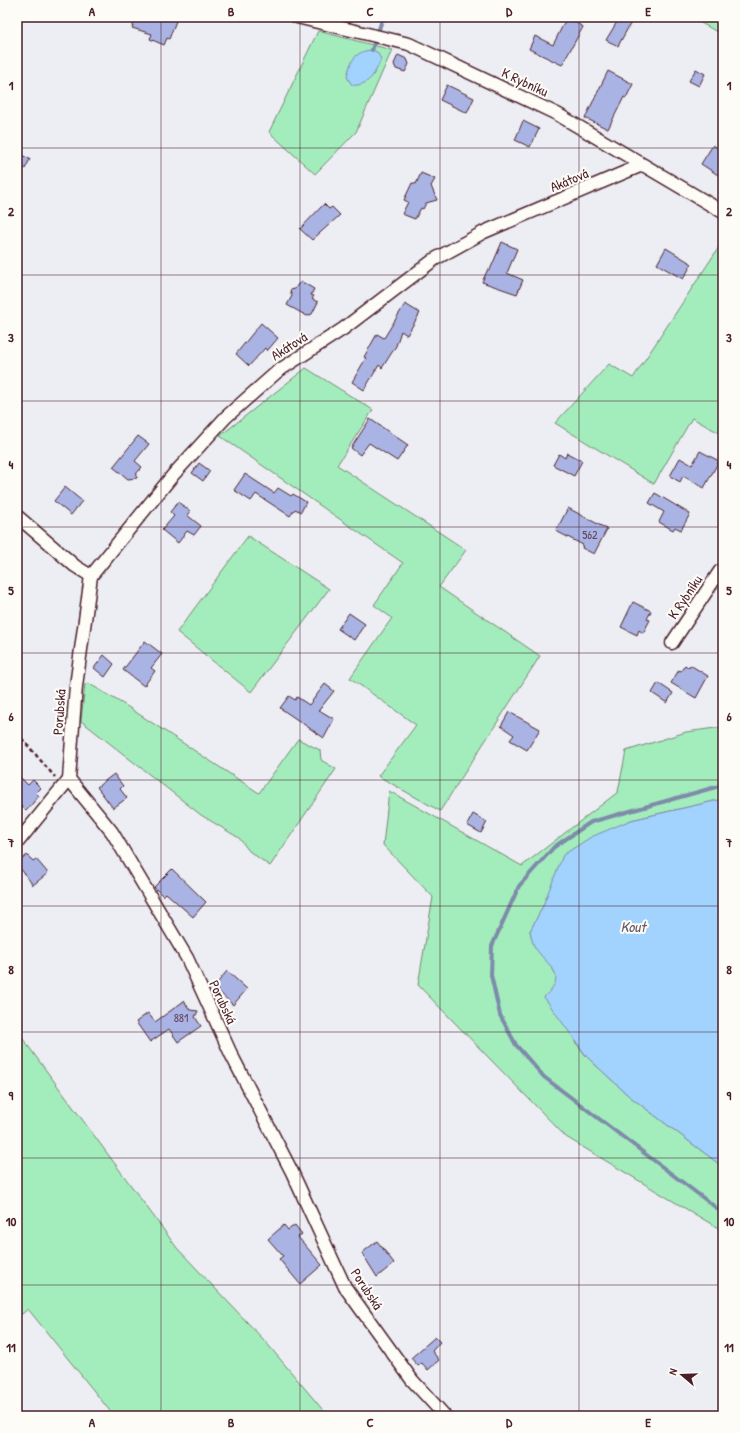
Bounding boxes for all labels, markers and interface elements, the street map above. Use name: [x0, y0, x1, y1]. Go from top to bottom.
text: A: [89, 2, 96, 20]
text: B: [228, 2, 235, 20]
text: C: [366, 2, 374, 20]
text: D: [506, 2, 513, 20]
text: E: [645, 2, 651, 20]
street label: K Rybníku: [498, 62, 552, 102]
text: 1: [9, 76, 14, 94]
text: 1: [727, 76, 732, 94]
street label: Akátová: [547, 163, 591, 196]
text: 2: [8, 202, 15, 220]
text: 2: [726, 202, 733, 220]
street label: Akátová: [267, 327, 311, 364]
text: 3: [8, 328, 14, 346]
text: 3: [726, 328, 732, 346]
text: 4: [9, 455, 14, 473]
text: 4: [727, 455, 732, 473]
house number: 562: [582, 526, 598, 543]
street label: K Rybníku: [663, 571, 707, 623]
text: 5: [8, 581, 14, 599]
text: 5: [726, 581, 732, 599]
street label: Porubská: [47, 688, 70, 735]
text: 6: [8, 707, 14, 725]
text: 6: [726, 707, 732, 725]
text: 7: [7, 833, 15, 851]
text: 7: [725, 833, 733, 851]
water label: Kout: [620, 916, 648, 937]
text: 8: [8, 960, 14, 978]
text: 8: [726, 960, 732, 978]
street label: Porubská: [205, 977, 242, 1027]
house number: 881: [174, 1009, 188, 1026]
text: 9: [9, 1086, 14, 1104]
text: 9: [727, 1086, 732, 1104]
text: 10: [6, 1212, 16, 1230]
text: 10: [724, 1212, 734, 1230]
street label: Porubská: [347, 1264, 388, 1314]
text: 11: [6, 1338, 16, 1356]
text: 11: [724, 1338, 734, 1356]
north arrow: [662, 1355, 702, 1395]
text: N: [665, 1367, 680, 1377]
text: A: [89, 1413, 96, 1431]
text: B: [228, 1413, 235, 1431]
text: C: [366, 1413, 374, 1431]
text: D: [506, 1413, 513, 1431]
text: E: [645, 1413, 651, 1431]

